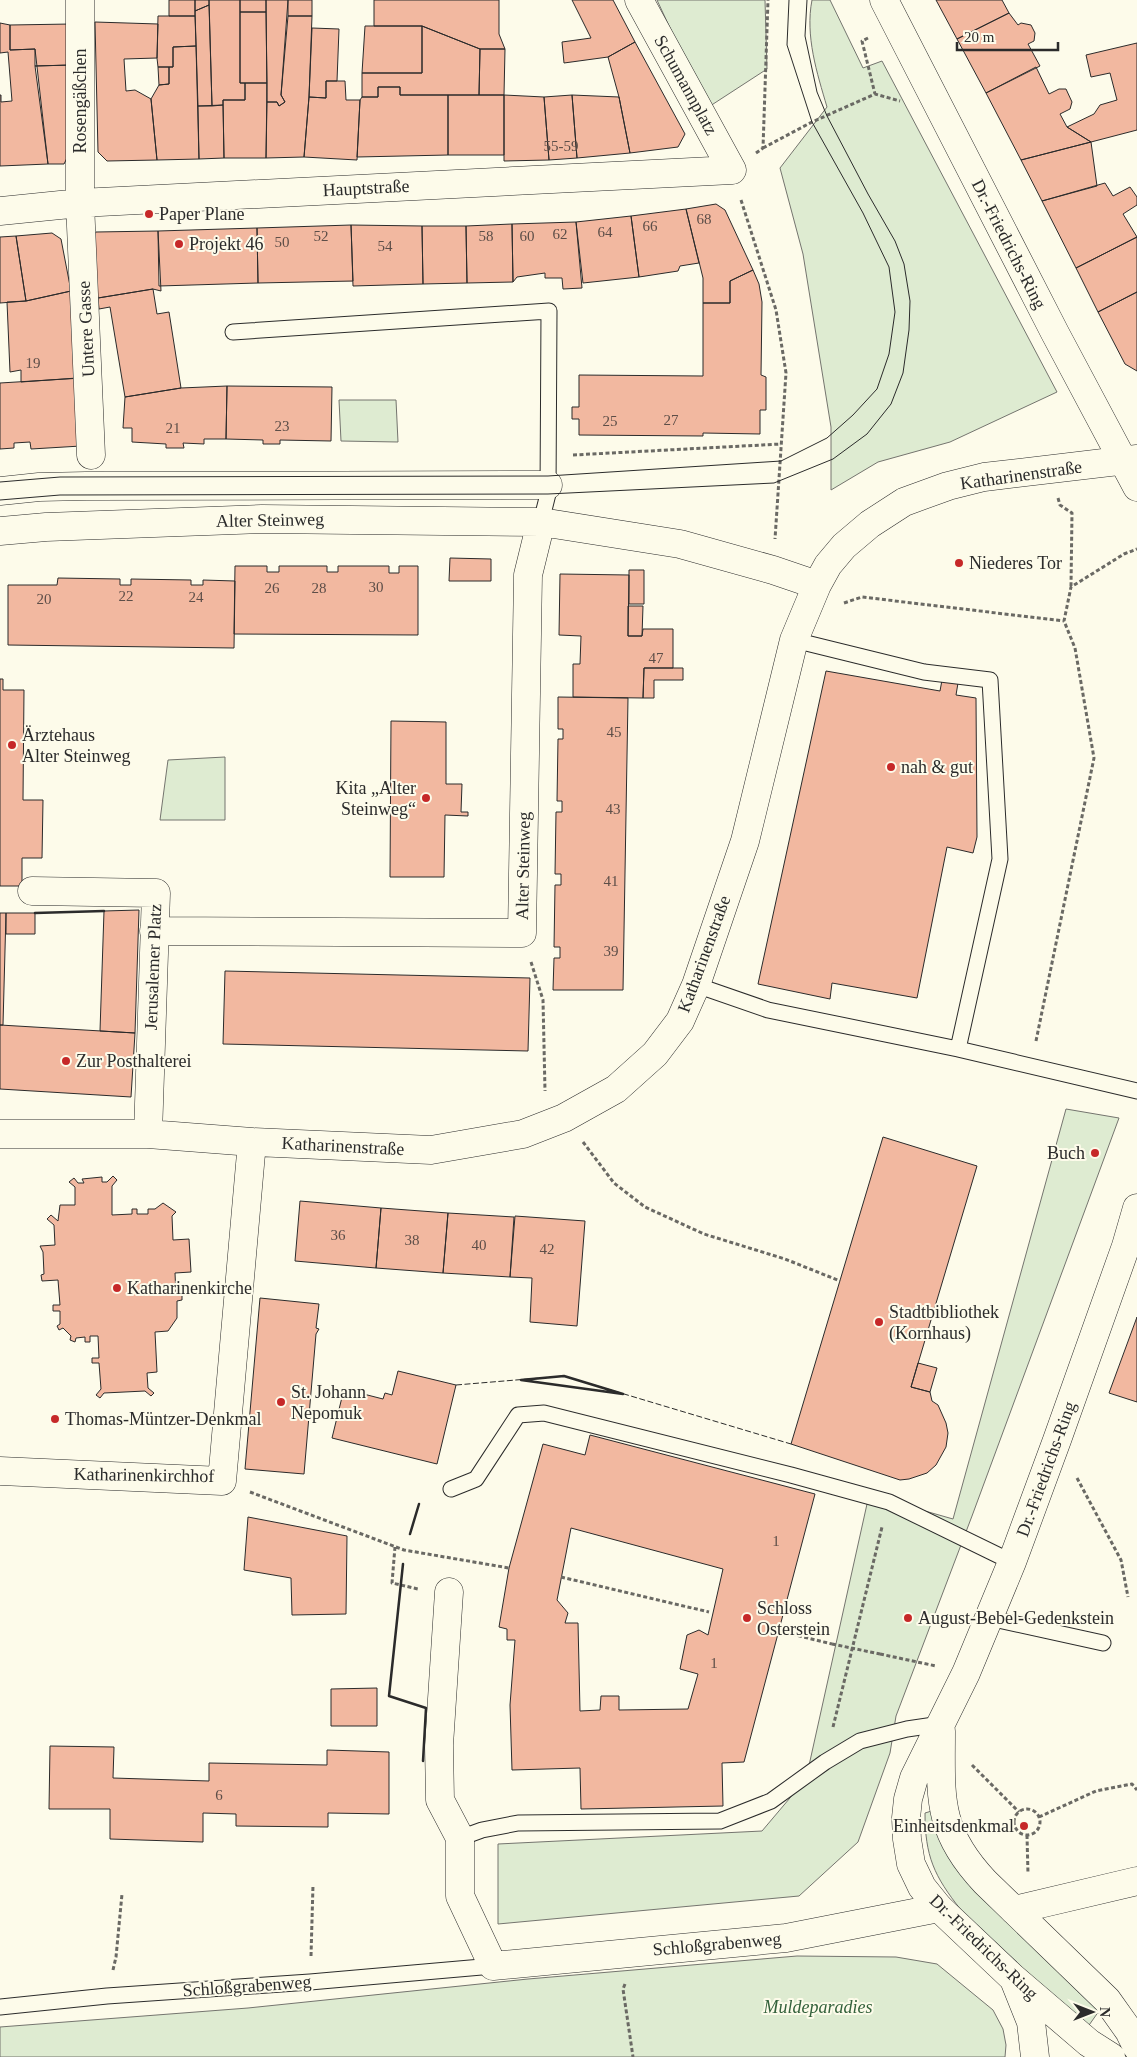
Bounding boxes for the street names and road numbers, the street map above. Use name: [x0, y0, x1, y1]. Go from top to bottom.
street label: Schumannplatz: [650, 32, 722, 138]
street label: Rosengäßchen: [70, 49, 90, 153]
street label: Hauptstraße: [322, 176, 410, 200]
street label: Dr.-Friedrichs-Ring: [968, 176, 1050, 312]
street label: Untere Gasse: [73, 280, 99, 378]
street label: Katharinenstraße: [959, 457, 1083, 493]
street label: Alter Steinweg: [216, 509, 324, 531]
street label: Alter Steinweg: [512, 812, 534, 920]
street label: Katharinenstraße: [674, 893, 734, 1015]
street label: Jerusalemer Platz: [141, 903, 165, 1031]
street label: Katharinenstraße: [281, 1133, 405, 1159]
street label: Dr.-Friedrichs-Ring: [1012, 1399, 1080, 1539]
street label: Katharinenkirchhof: [73, 1464, 215, 1486]
street label: Dr.-Friedrichs-Ring: [926, 1890, 1042, 2004]
street label: Schloßgrabenweg: [652, 1928, 782, 1960]
street label: Schloßgrabenweg: [182, 1972, 312, 2000]

